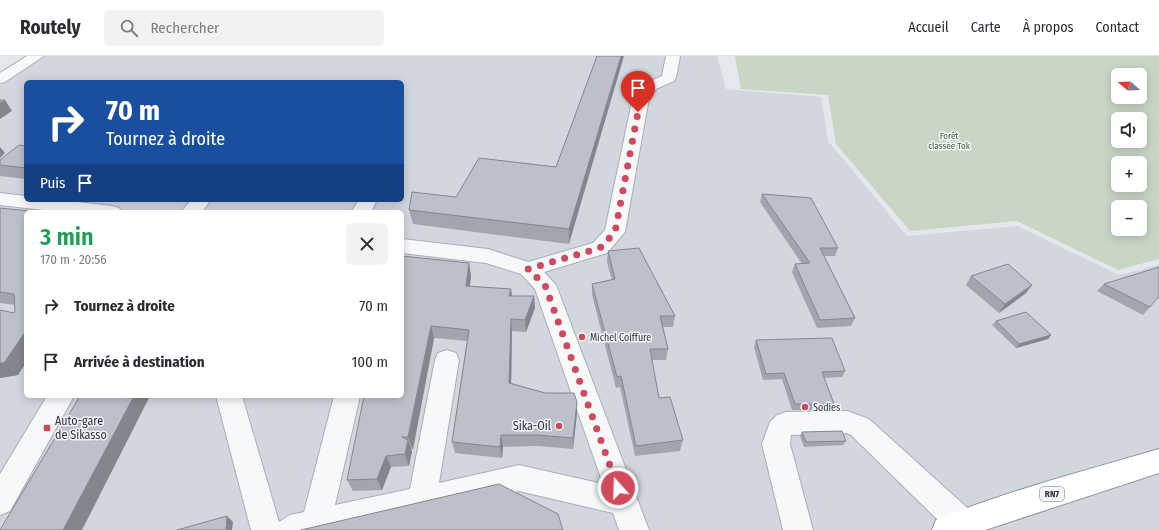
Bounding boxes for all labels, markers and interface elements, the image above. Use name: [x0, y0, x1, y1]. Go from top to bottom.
search box: [104, 10, 384, 46]
text: Routely: [20, 16, 80, 39]
icon: search: [118, 17, 140, 39]
text: Rechercher: [150, 19, 219, 37]
text: Accueil: [908, 19, 949, 36]
text: Carte: [971, 19, 1001, 36]
text: À propos: [1023, 19, 1074, 36]
text: Contact: [1096, 19, 1139, 36]
north arrow: [1111, 68, 1147, 104]
map controls: [1111, 68, 1147, 236]
pin: [621, 71, 655, 112]
icon: arrive: [627, 77, 649, 99]
text: 70 m: [106, 94, 160, 127]
icon: right: [40, 96, 92, 148]
button: sound: [1111, 112, 1147, 148]
text: Tournez à droite: [106, 128, 225, 150]
park label: Forêt classée Tok: [928, 131, 971, 151]
button: +: [1111, 156, 1147, 192]
icon: arrive: [74, 172, 96, 194]
text: Puis: [40, 174, 66, 192]
button: −: [1111, 200, 1147, 236]
text: 3 min: [40, 223, 94, 251]
button: close: [346, 223, 388, 265]
text: 170 m · 20:56: [40, 252, 107, 267]
icon: right: [40, 295, 62, 317]
text: Tournez à droite: [74, 297, 175, 315]
text: 70 m: [359, 297, 388, 315]
marker: Michel Coiffure: [577, 332, 587, 342]
place label: Michel Coiffure: [590, 332, 651, 344]
icon: arrive: [40, 351, 62, 373]
text: Arrivée à destination: [74, 353, 205, 371]
text: 100 m: [351, 353, 388, 371]
marker: Sodies: [800, 402, 810, 412]
place label: Sodies: [813, 402, 840, 414]
place label: Auto-gare de Sikasso: [55, 414, 107, 442]
place label: Sika-Oil: [513, 419, 551, 433]
marker: Sika-Oil: [554, 421, 564, 431]
marker: Auto-gare de Sikasso: [42, 423, 52, 433]
position arrow: [597, 467, 639, 509]
road number: RN7: [1040, 487, 1064, 501]

